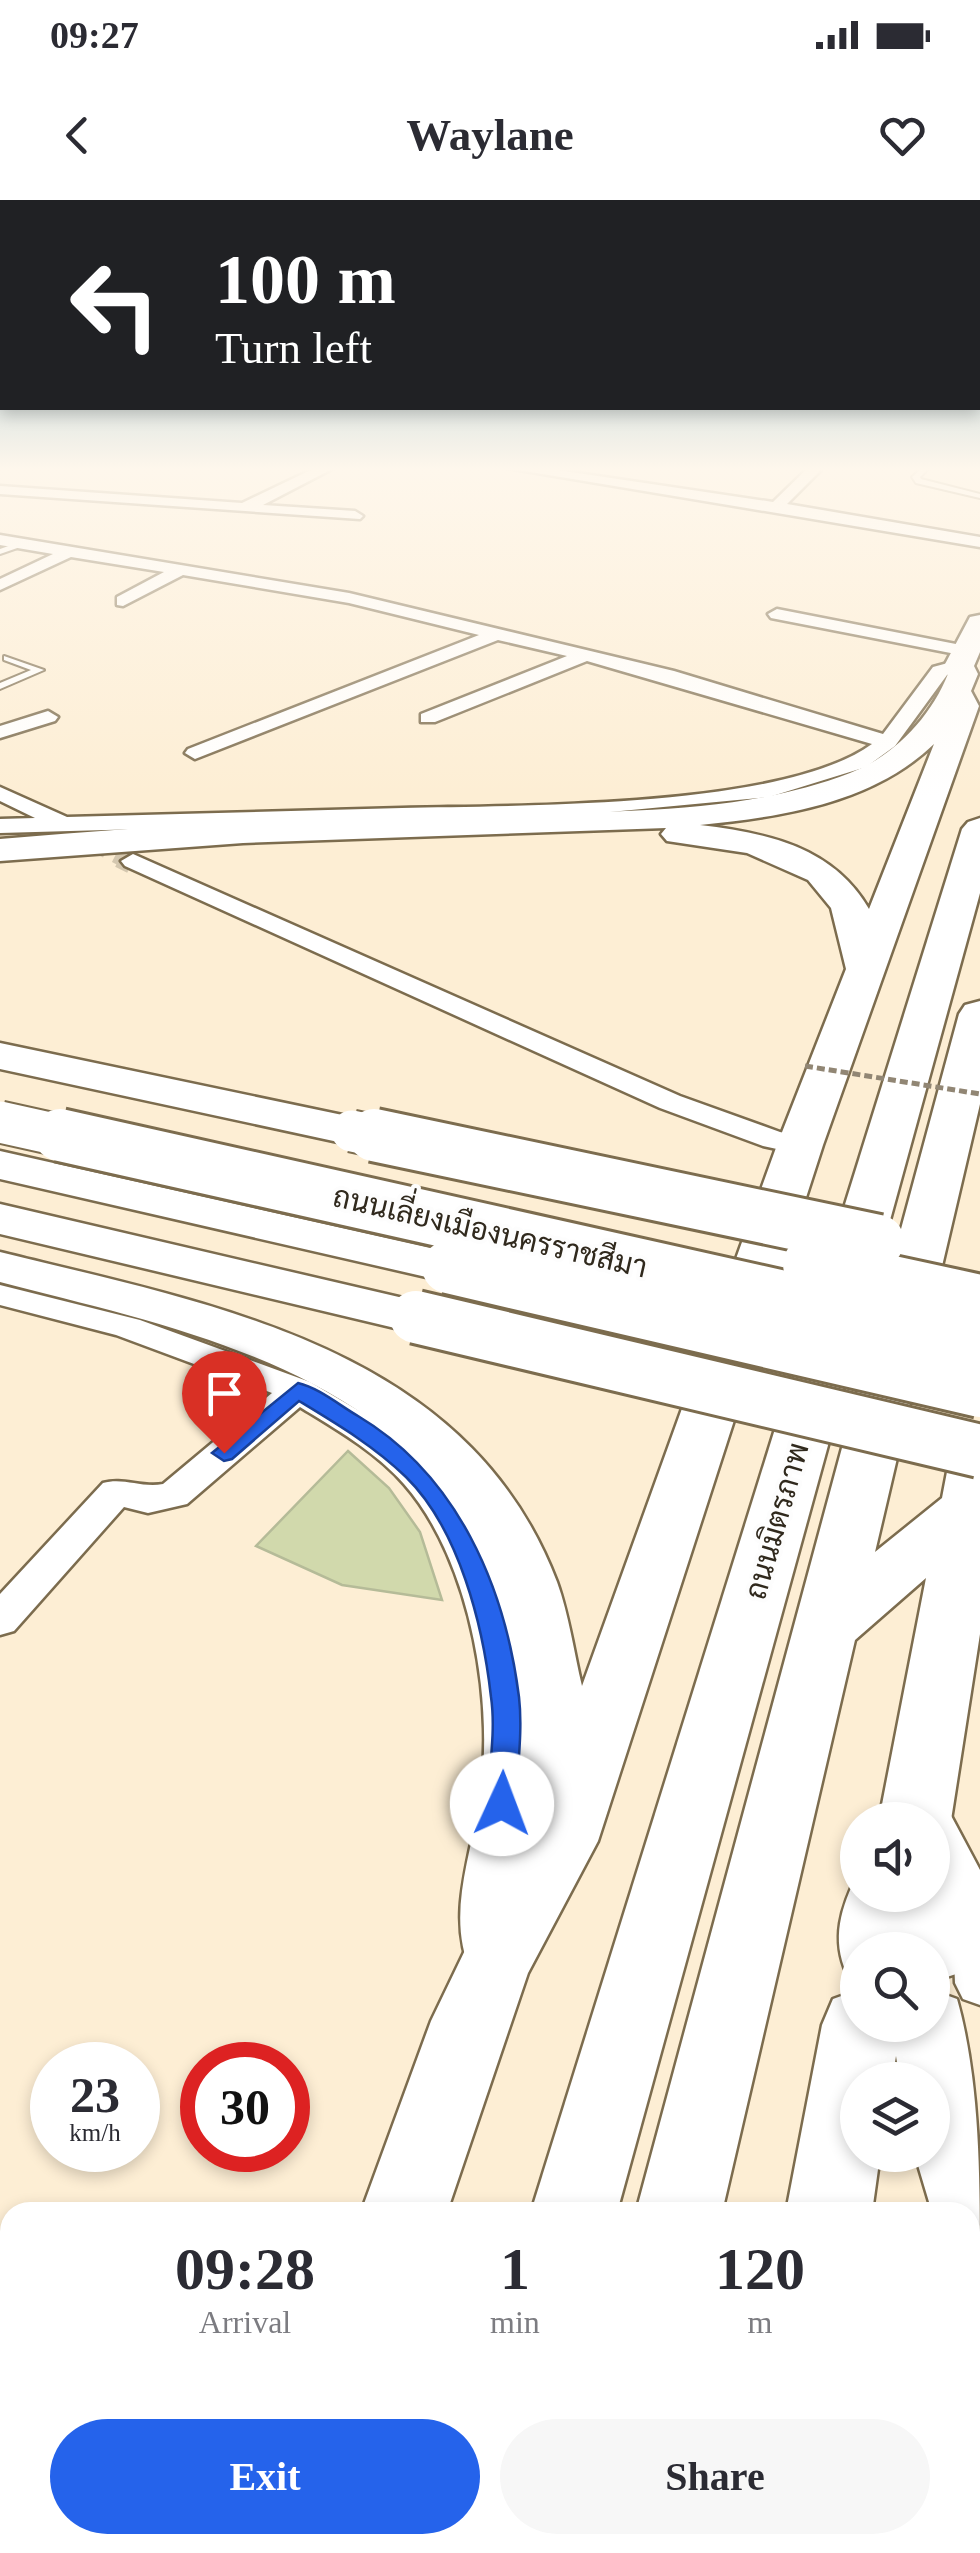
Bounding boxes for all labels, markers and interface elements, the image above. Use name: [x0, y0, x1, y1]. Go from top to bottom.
text: 09:27: [50, 14, 139, 56]
icon: back: [50, 108, 105, 163]
icon: heart: [875, 108, 930, 163]
text: Waylane: [406, 110, 574, 160]
icon: left: [50, 240, 180, 370]
text: 100 m: [215, 241, 396, 318]
text: Turn left: [215, 323, 372, 373]
street label: ถนนเลี่ยงเมืองนครราชสีมา: [330, 1171, 652, 1284]
pin: [182, 1351, 267, 1454]
icon: arrive: [197, 1366, 252, 1421]
street label: ถนนมิตรภาพ: [738, 1439, 815, 1603]
position arrow: [450, 1752, 554, 1856]
map controls: [840, 1802, 950, 2172]
button: sound: [840, 1802, 950, 1912]
button: search: [840, 1932, 950, 2042]
speed limit sign: 30: [180, 2042, 310, 2172]
button: layers: [840, 2062, 950, 2172]
text: 23: [70, 2067, 120, 2123]
text: km/h: [69, 2119, 121, 2146]
text: 09:28: [175, 2236, 315, 2302]
text: 1: [500, 2236, 530, 2302]
text: 120: [715, 2236, 805, 2302]
text: Arrival: [199, 2304, 291, 2340]
text: min: [490, 2304, 540, 2340]
text: m: [747, 2304, 772, 2340]
button: Exit: [50, 2419, 480, 2534]
button: Share: [500, 2419, 930, 2534]

